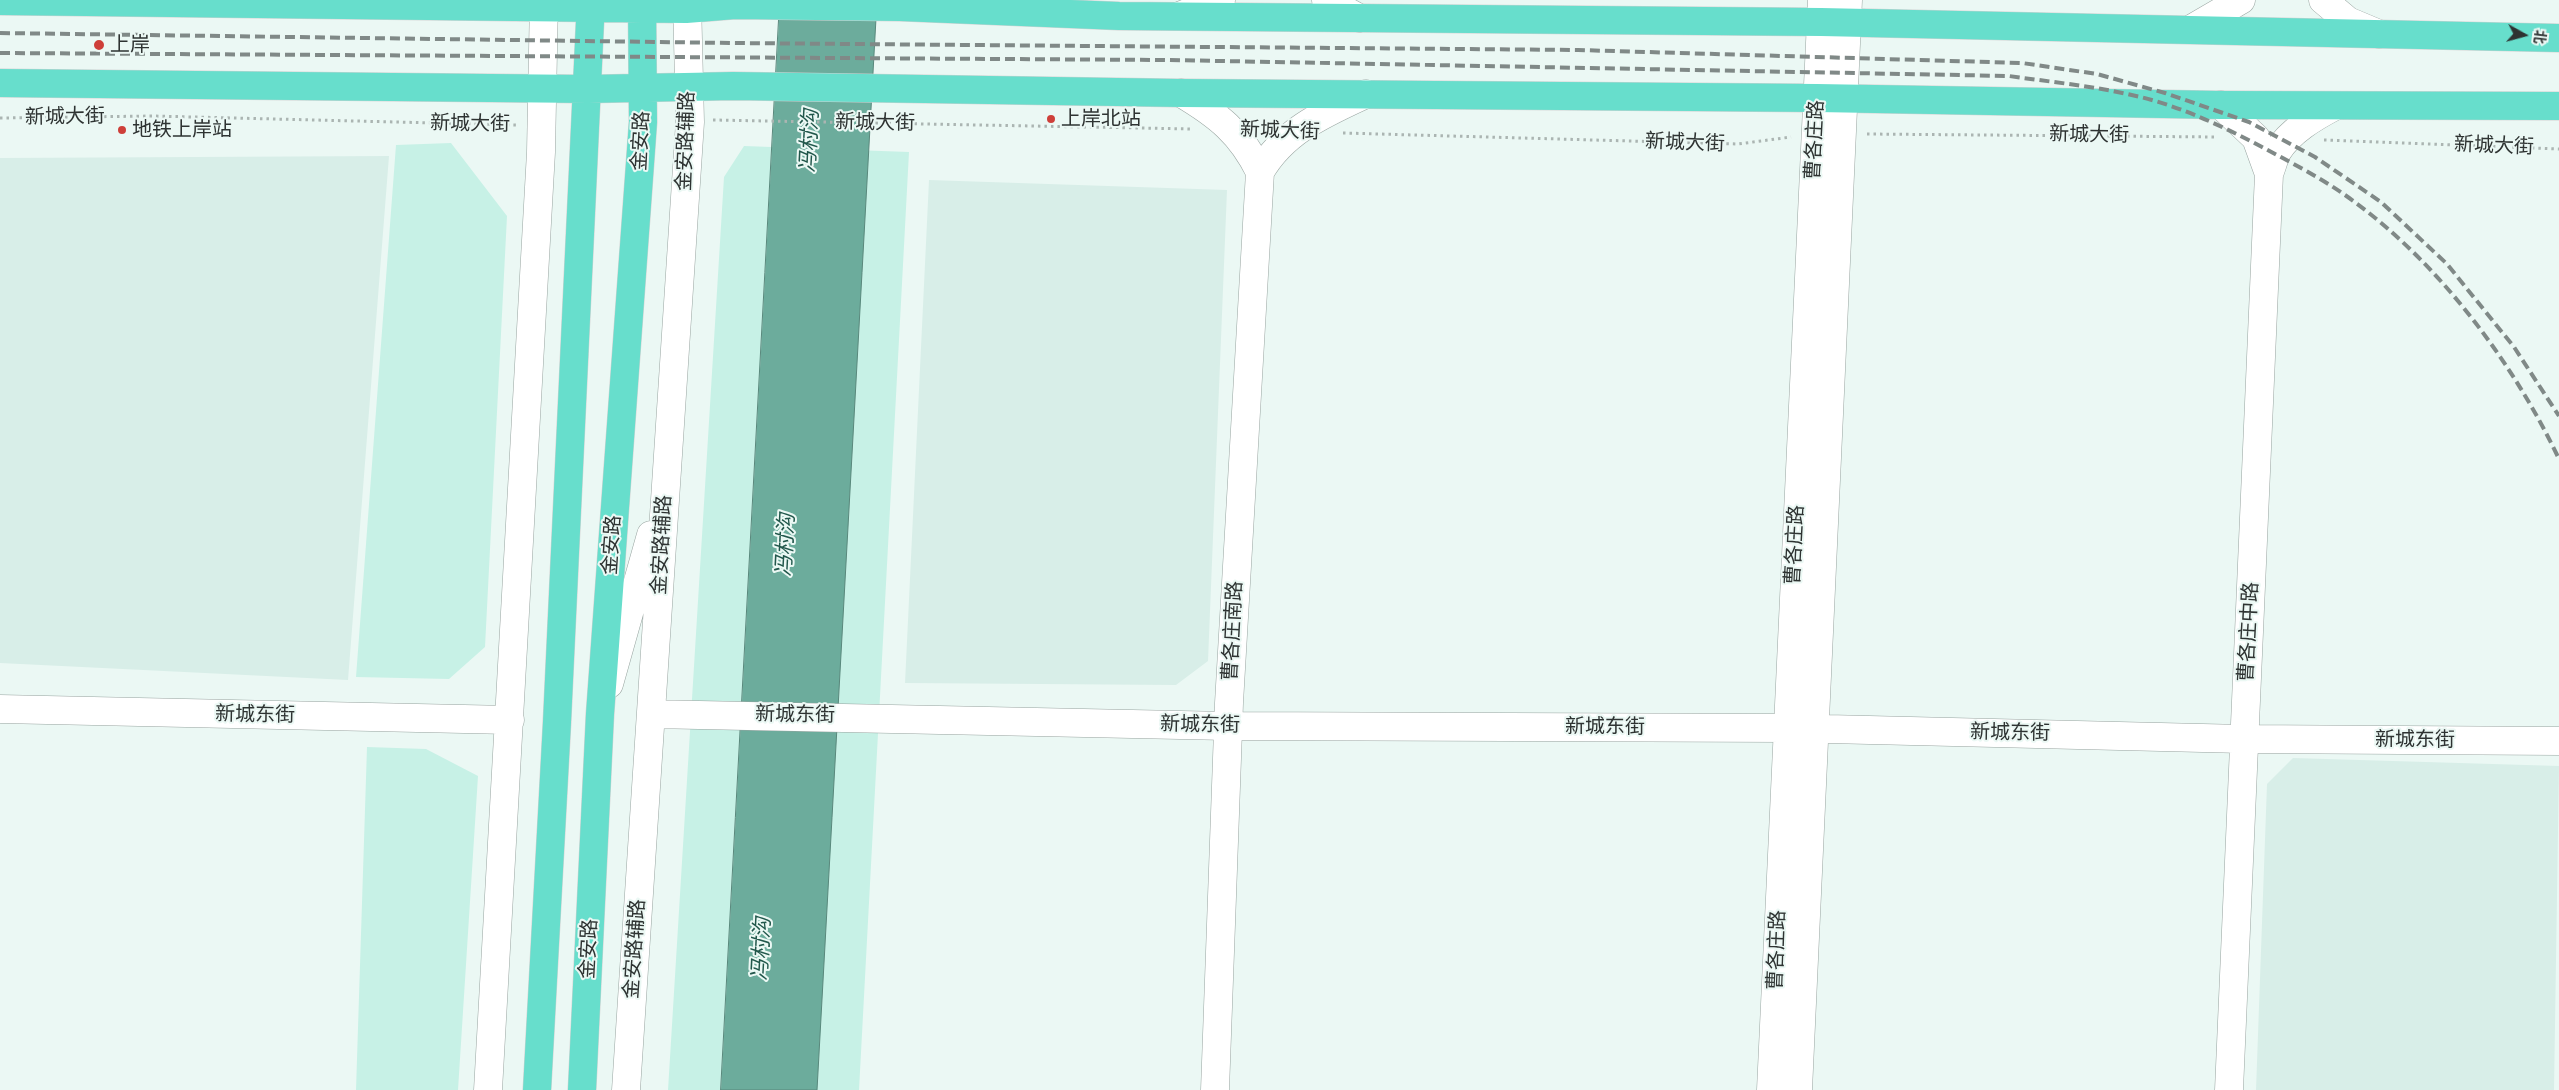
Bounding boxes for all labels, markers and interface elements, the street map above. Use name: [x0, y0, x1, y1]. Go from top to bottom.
north arrow: [2499, 10, 2549, 60]
text: 北: [2530, 29, 2549, 45]
place label: 上岸: [110, 33, 150, 57]
marker: 上岸: [92, 38, 106, 52]
street label: 金安路辅路: [672, 91, 700, 191]
street label: 曹各庄路: [1801, 99, 1829, 181]
street label: 新城大街: [25, 104, 105, 130]
place label: 上岸北站: [1061, 107, 1141, 131]
water label: 冯村沟: [796, 109, 824, 173]
street label: 金安路: [627, 110, 655, 172]
street label: 新城大街: [835, 110, 915, 136]
street label: 新城大街: [430, 111, 510, 137]
marker: 上岸北站: [1045, 113, 1057, 125]
place label: 地铁上岸站: [132, 118, 232, 142]
street label: 新城大街: [1240, 118, 1320, 144]
street label: 新城大街: [2049, 122, 2129, 148]
marker: 地铁上岸站: [116, 124, 128, 136]
street label: 新城大街: [1645, 130, 1725, 156]
street label: 新城大街: [2454, 133, 2534, 159]
street label: 金安路辅路: [647, 494, 677, 596]
street label: 曹各庄路: [1781, 504, 1809, 586]
water label: 冯村沟: [772, 513, 800, 577]
street label: 金安路: [598, 514, 626, 576]
street label: 曹各庄南路: [1218, 580, 1248, 682]
street label: 曹各庄中路: [2234, 581, 2264, 683]
street label: 新城东街: [215, 702, 295, 728]
street label: 新城东街: [755, 702, 835, 728]
street label: 新城东街: [1160, 712, 1240, 738]
street label: 新城东街: [1565, 715, 1645, 739]
street label: 新城东街: [1970, 720, 2050, 746]
street label: 新城东街: [2375, 728, 2455, 752]
street label: 金安路辅路: [620, 898, 650, 1000]
street label: 曹各庄路: [1764, 910, 1790, 990]
water label: 冯村沟: [748, 917, 776, 981]
street label: 金安路: [575, 918, 603, 980]

